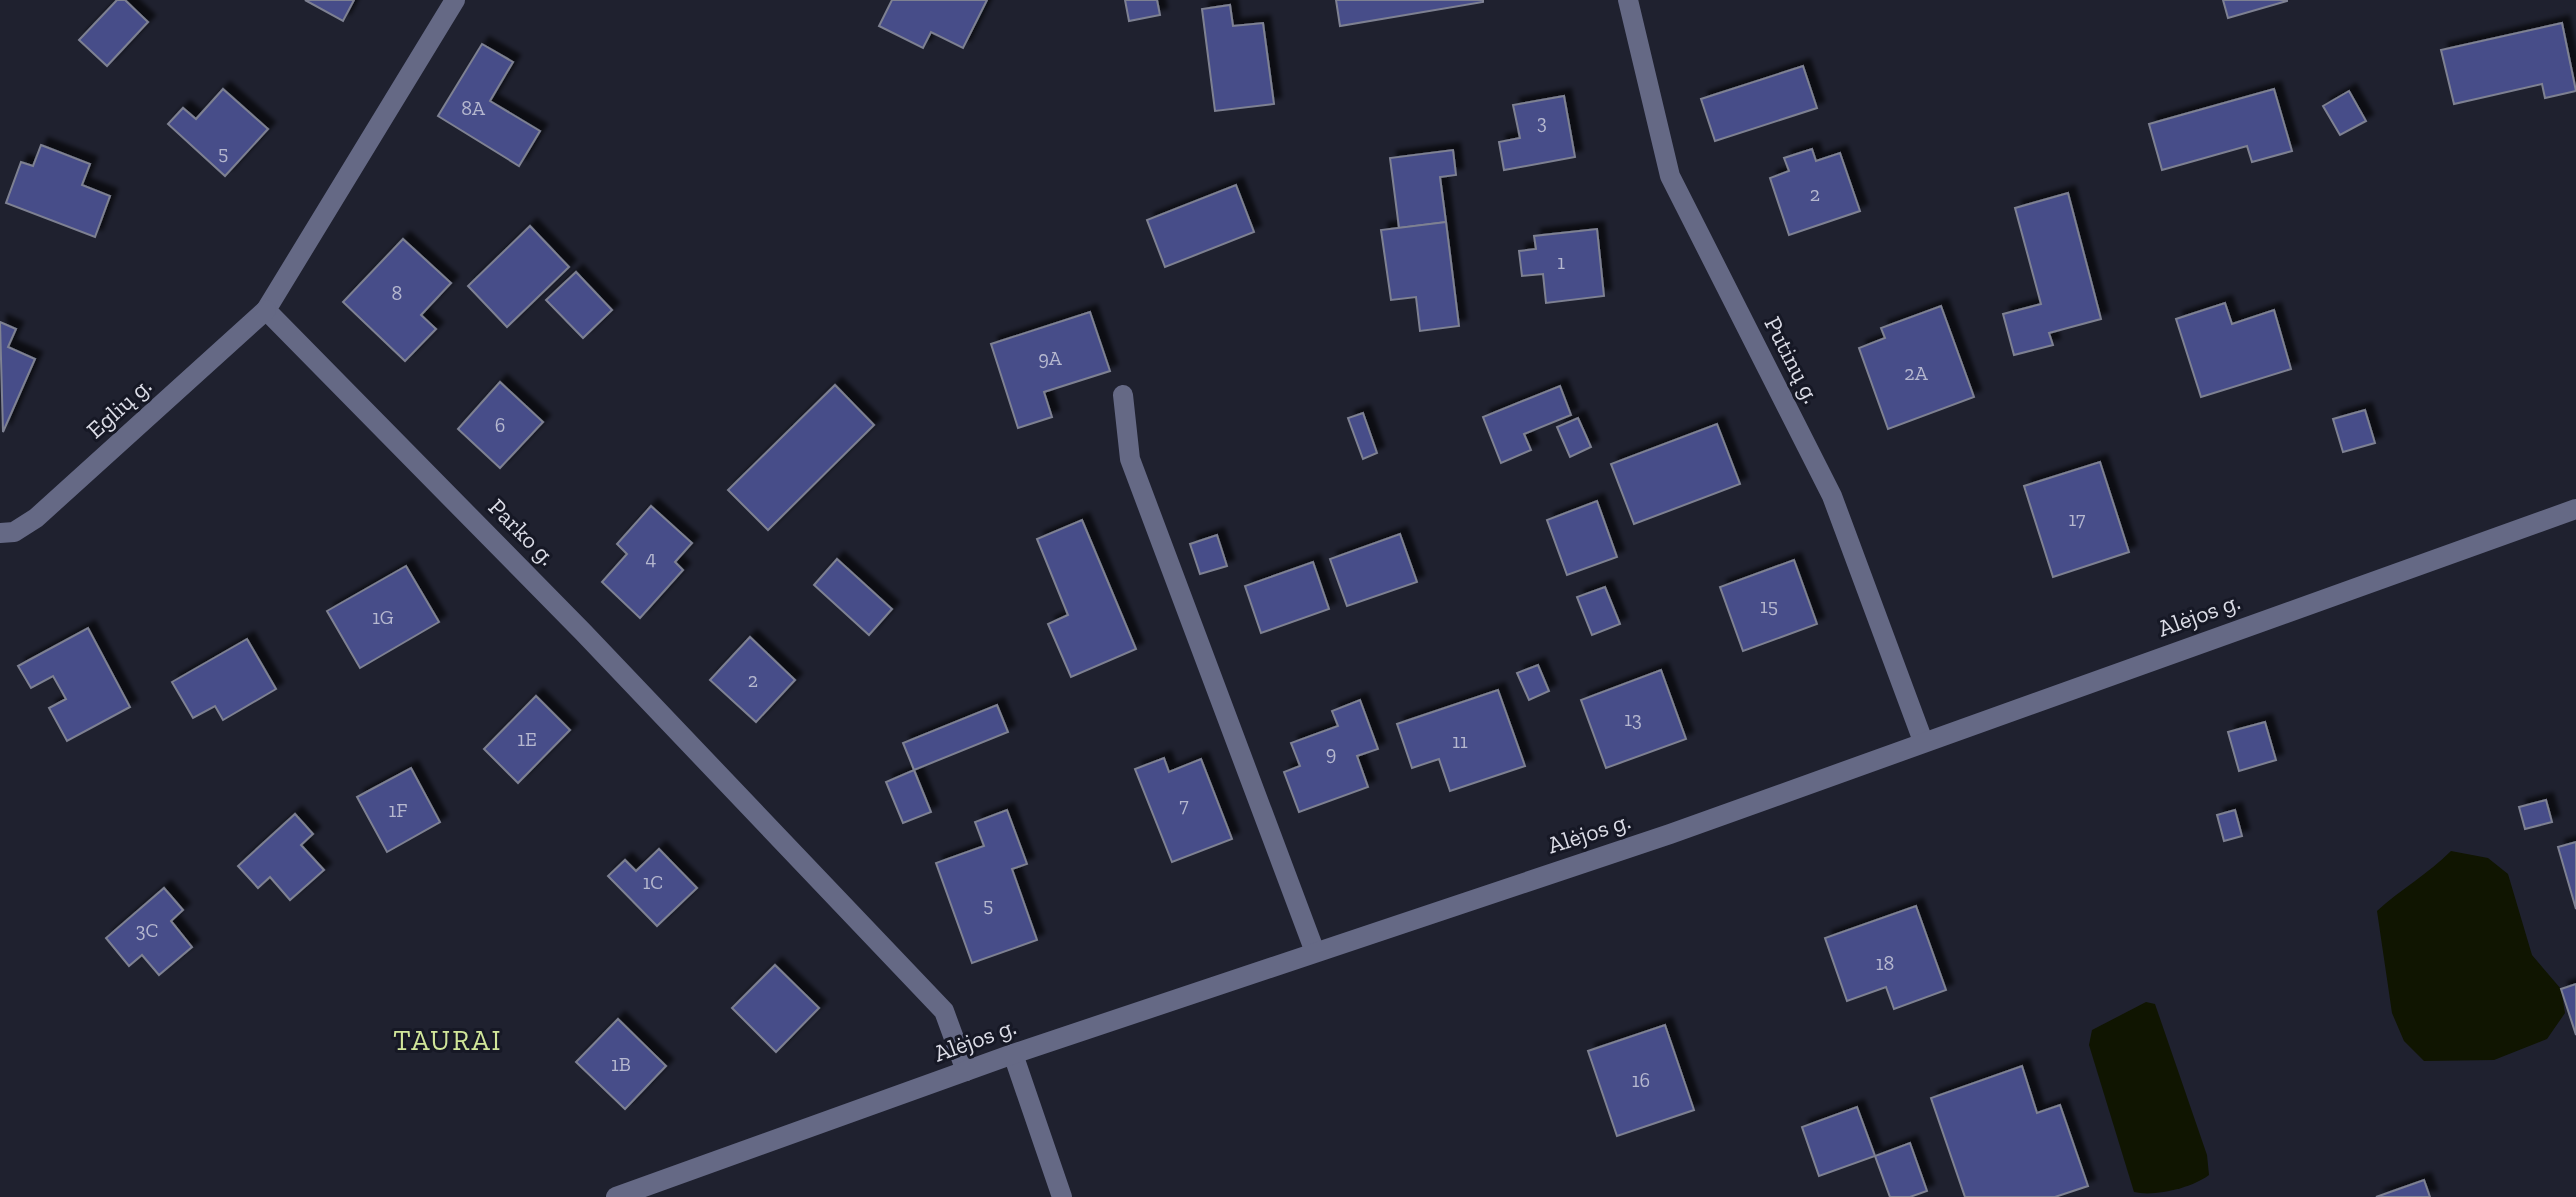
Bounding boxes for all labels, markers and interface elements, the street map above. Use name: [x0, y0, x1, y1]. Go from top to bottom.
house number: 8A: [461, 96, 486, 120]
house number: 3: [1537, 110, 1547, 134]
house number: 5: [218, 141, 228, 165]
house number: 2: [1810, 182, 1820, 206]
house number: 1: [1557, 250, 1565, 274]
house number: 8: [392, 281, 402, 305]
street label: Putinų g.: [1758, 312, 1827, 408]
house number: 9A: [1038, 346, 1063, 370]
house number: 2A: [1904, 361, 1929, 385]
street label: Eglių g.: [80, 371, 157, 444]
house number: 6: [495, 413, 505, 437]
street label: Parko g.: [483, 492, 562, 571]
house number: 17: [2069, 507, 2086, 531]
house number: 4: [646, 546, 657, 570]
street label: Alėjos g.: [2154, 586, 2244, 643]
house number: 15: [1760, 594, 1778, 618]
house number: 1G: [372, 605, 394, 629]
house number: 2: [748, 668, 758, 692]
house number: 13: [1624, 707, 1642, 731]
house number: 1E: [517, 727, 537, 751]
house number: 11: [1452, 729, 1468, 753]
house number: 9: [1326, 741, 1336, 765]
house number: 7: [1179, 793, 1189, 817]
house number: 1F: [389, 798, 407, 822]
street label: Alėjos g.: [1544, 806, 1634, 860]
house number: 1C: [643, 870, 663, 894]
house number: 5: [983, 893, 993, 917]
house number: 3C: [136, 918, 158, 942]
house number: 18: [1876, 951, 1894, 975]
street label: Alėjos g.: [930, 1011, 1020, 1068]
district label: TAURAI: [393, 1024, 503, 1057]
house number: 1B: [611, 1052, 631, 1076]
house number: 16: [1632, 1068, 1650, 1092]

